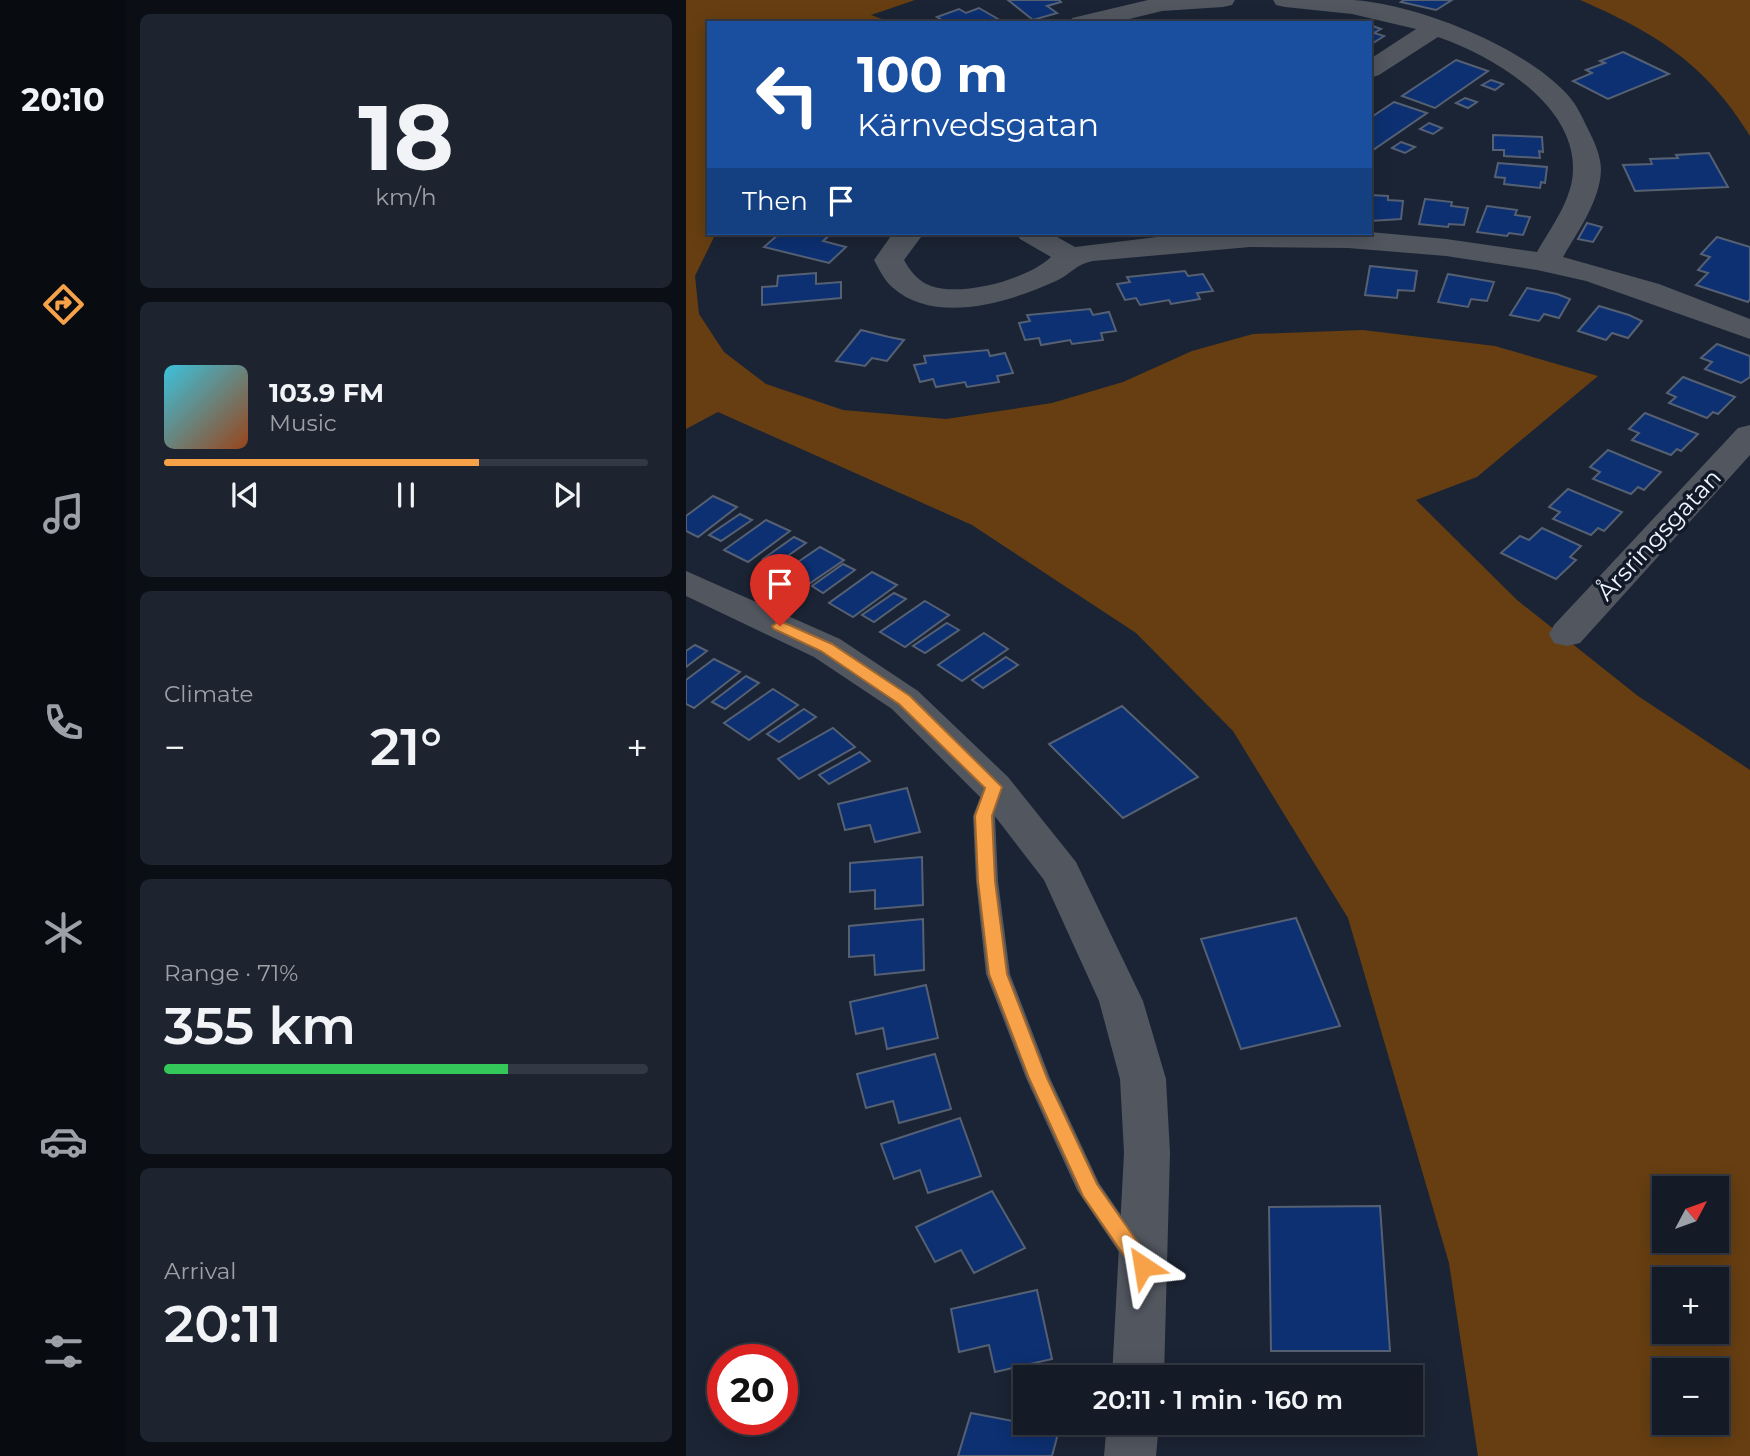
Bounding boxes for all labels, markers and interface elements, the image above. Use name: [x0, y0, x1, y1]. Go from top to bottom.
text: 100 m: [857, 45, 1008, 104]
icon: left: [742, 49, 833, 140]
text: 20:10: [21, 80, 105, 119]
text: 18: [358, 82, 454, 193]
text: Kärnvedsgatan: [857, 105, 1099, 144]
icon: arrive: [822, 182, 860, 220]
text: km/h: [375, 183, 437, 211]
text: Then: [742, 185, 808, 217]
icon: directions: [39, 280, 88, 329]
text: 103.9 FM: [269, 377, 384, 409]
text: Music: [269, 409, 337, 437]
street label: Årsringsgatan: [1590, 463, 1727, 606]
icon: previous: [226, 476, 264, 514]
icon: pause: [387, 476, 425, 514]
icon: next: [548, 476, 586, 514]
icon: music: [39, 489, 88, 538]
pin: [750, 554, 810, 626]
icon: arrive: [761, 565, 799, 603]
text: Climate: [164, 680, 253, 708]
icon: phone: [39, 698, 88, 747]
text: 21°: [370, 715, 442, 778]
text: −: [164, 724, 186, 771]
text: +: [626, 724, 648, 771]
icon: climate: [39, 908, 88, 957]
text: Range · 71%: [164, 959, 298, 987]
text: 355 km: [164, 994, 356, 1057]
icon: car: [39, 1117, 88, 1166]
north arrow: [1652, 1176, 1729, 1253]
map controls: [1652, 1176, 1729, 1435]
position arrow: [1106, 1229, 1180, 1303]
text: Arrival: [164, 1257, 237, 1285]
button: +: [1652, 1267, 1729, 1344]
text: 20:11: [164, 1292, 282, 1355]
icon: filters: [39, 1327, 88, 1376]
speed limit sign: 20: [707, 1344, 798, 1435]
button: −: [1652, 1358, 1729, 1435]
text: 20:11 · 1 min · 160 m: [1093, 1384, 1343, 1416]

